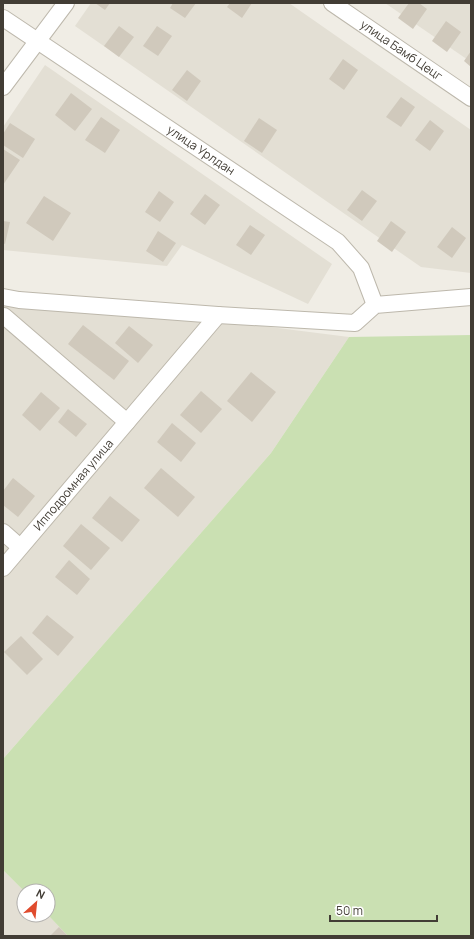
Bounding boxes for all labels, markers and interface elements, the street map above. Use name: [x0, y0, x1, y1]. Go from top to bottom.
street label: улица Бамб Цецг: [357, 16, 447, 84]
street label: улица Урлдан: [164, 121, 238, 179]
street label: Ипподромная улица: [29, 435, 117, 534]
north arrow: [16, 883, 56, 923]
text: N: [34, 885, 48, 902]
scale bar: [330, 897, 437, 923]
text: 50 m: [336, 902, 363, 919]

